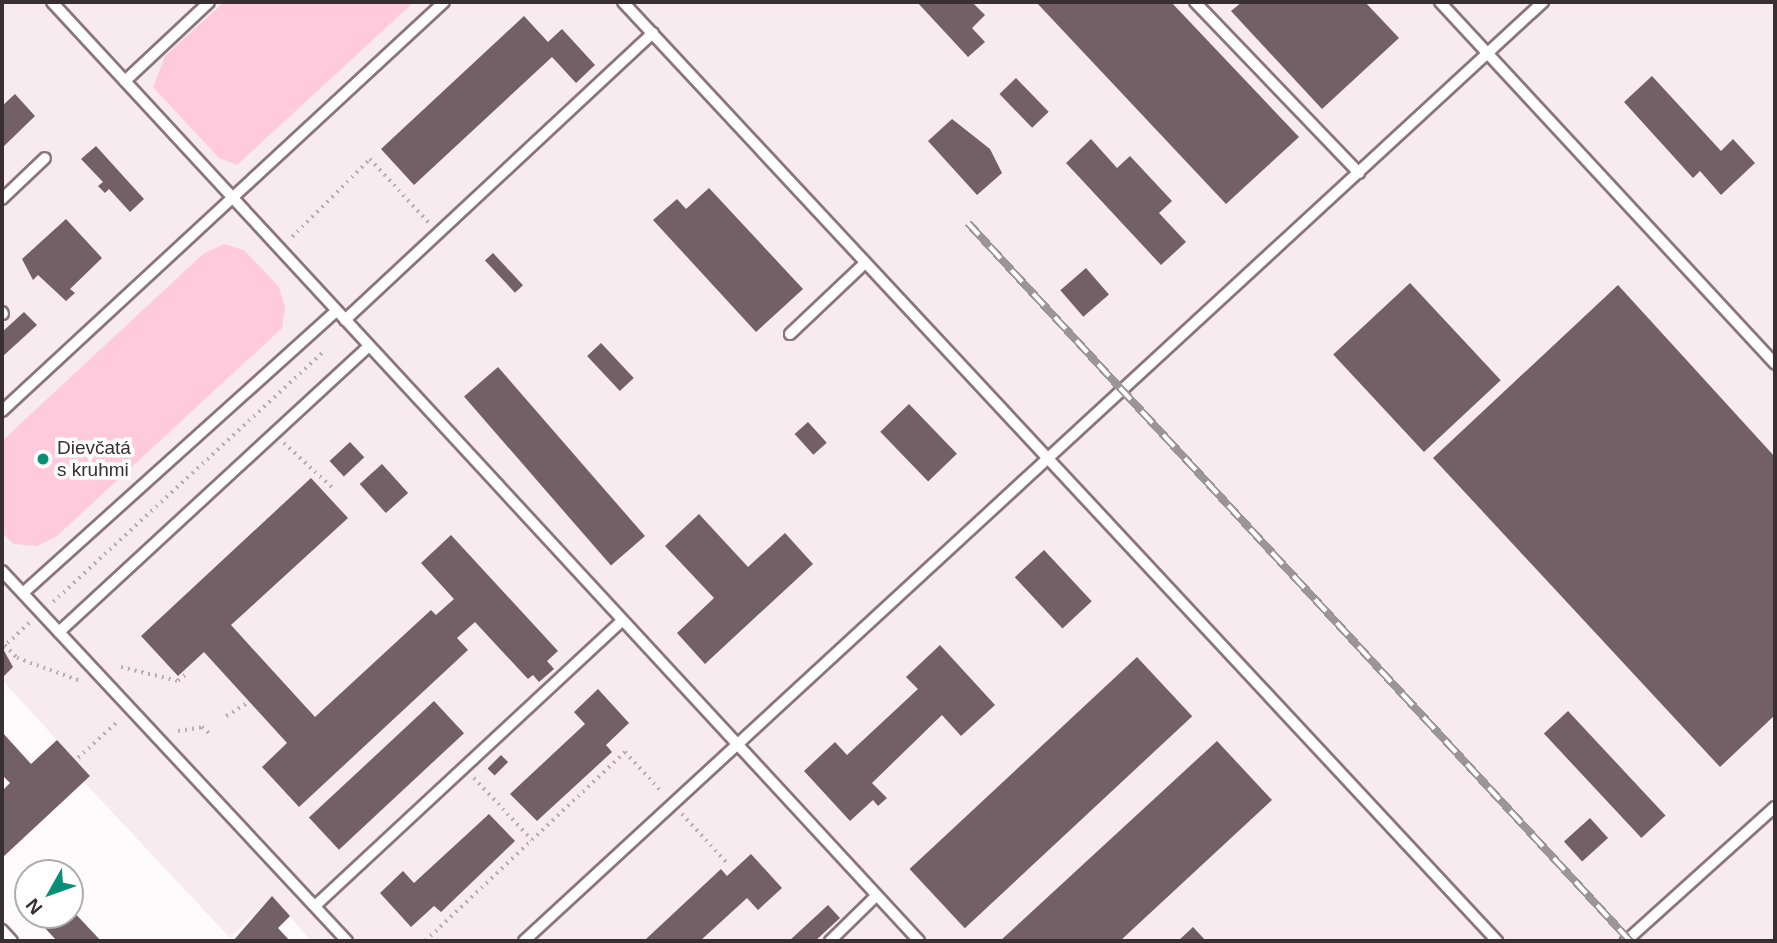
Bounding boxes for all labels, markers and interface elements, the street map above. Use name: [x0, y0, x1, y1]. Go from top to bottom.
place label: Dievčatá s kruhmi: [57, 437, 131, 481]
marker: Dievčatá s kruhmi: [35, 451, 51, 467]
north arrow: [14, 859, 84, 929]
text: N: [22, 895, 47, 919]

